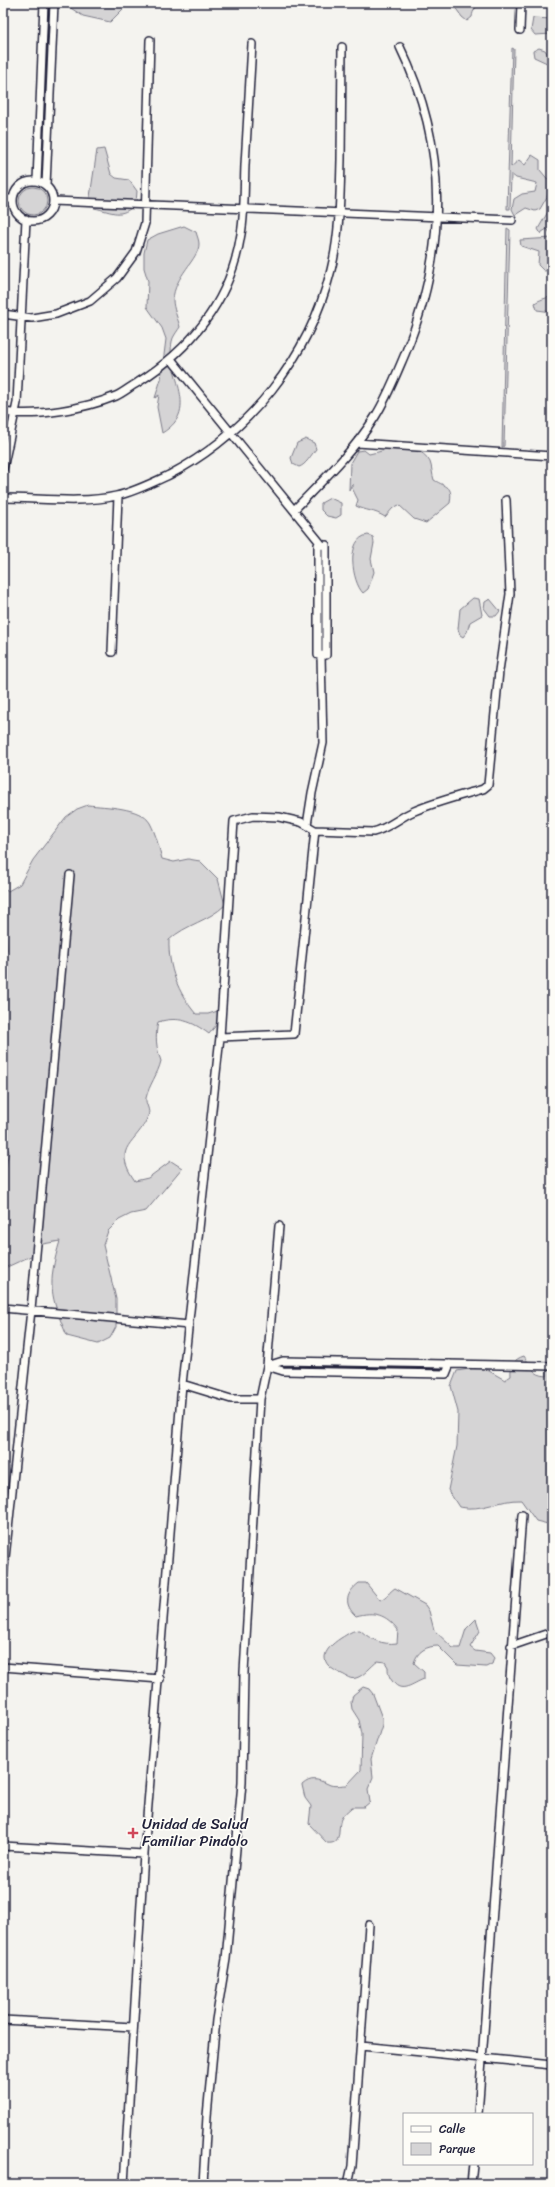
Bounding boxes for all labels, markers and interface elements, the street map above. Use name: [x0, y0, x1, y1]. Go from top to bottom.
place label: Unidad de Salud Familiar Pindolo: [142, 1811, 249, 1854]
marker: Unidad de Salud Familiar Pindolo: [127, 1827, 139, 1839]
legend: [403, 2113, 533, 2165]
text: Calle: [439, 2118, 466, 2140]
text: Parque: [439, 2138, 476, 2160]

